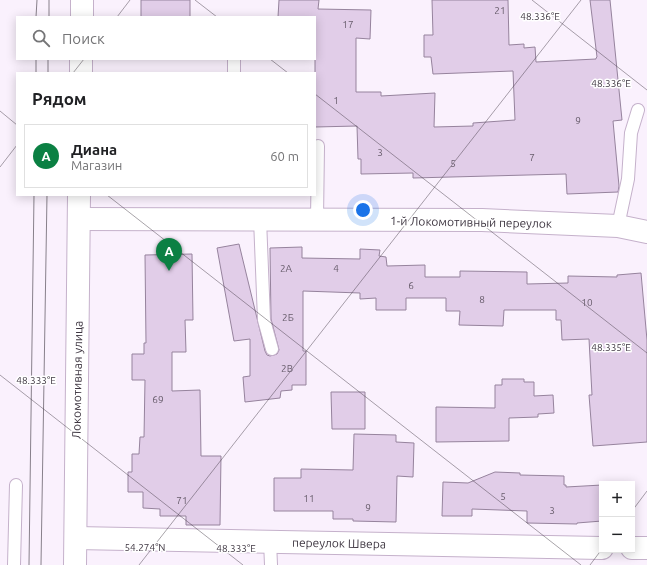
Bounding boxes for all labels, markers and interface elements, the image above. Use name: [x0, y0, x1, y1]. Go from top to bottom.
house number: 21: [494, 5, 506, 16]
text: 48.336°E: [520, 11, 560, 22]
search box: [16, 16, 316, 60]
house number: 17: [342, 19, 354, 30]
icon: search: [30, 27, 52, 49]
text: Поиск: [62, 30, 105, 47]
text: 48.336°E: [591, 78, 631, 89]
text: Рядом: [32, 89, 87, 108]
house number: 1: [333, 95, 339, 106]
house number: 9: [575, 115, 581, 126]
text: Диана: [71, 141, 117, 158]
house number: 3: [377, 147, 383, 158]
text: A: [41, 149, 51, 163]
text: 60 m: [270, 149, 299, 163]
house number: 7: [529, 152, 535, 163]
text: Магазин: [71, 158, 122, 172]
house number: 5: [450, 158, 456, 169]
your location: [353, 200, 373, 220]
street label: 1-й Локомотивный переулок: [390, 214, 552, 230]
pin: A: [156, 238, 182, 271]
house number: 2А: [280, 263, 293, 274]
house number: 4: [333, 263, 339, 274]
house number: 6: [408, 280, 414, 291]
house number: 8: [479, 294, 485, 305]
house number: 10: [581, 297, 593, 308]
house number: 2Б: [282, 312, 294, 323]
street label: Локомотивная улица: [69, 321, 85, 439]
text: 48.335°E: [591, 342, 631, 353]
house number: 2В: [281, 363, 293, 374]
text: 48.333°E: [16, 375, 56, 386]
house number: 69: [152, 394, 164, 405]
map controls: [599, 481, 635, 553]
button: +: [599, 481, 635, 517]
house number: 5: [500, 491, 506, 502]
house number: 11: [303, 493, 315, 504]
house number: 71: [176, 495, 188, 506]
house number: 9: [365, 502, 371, 513]
house number: 3: [549, 505, 555, 516]
button: −: [599, 517, 635, 553]
street label: переулок Швера: [292, 536, 386, 550]
text: 54.274°N: [124, 542, 166, 553]
text: 48.333°E: [216, 543, 256, 554]

